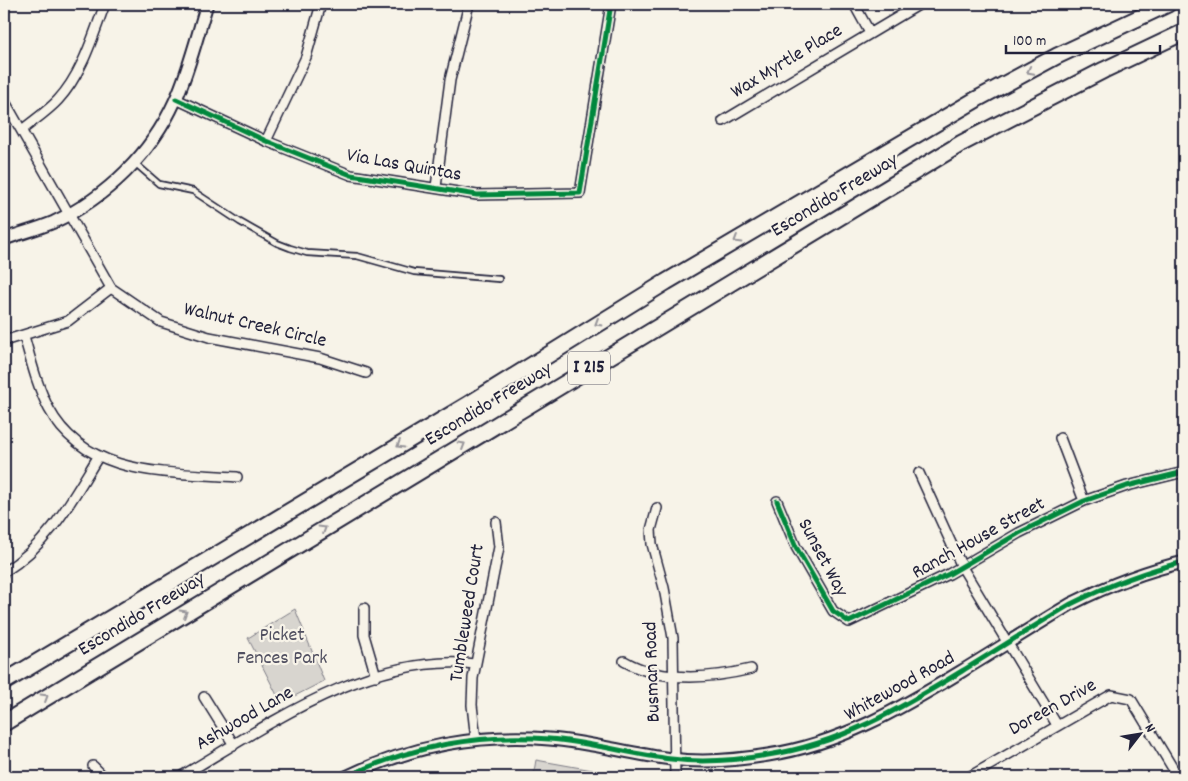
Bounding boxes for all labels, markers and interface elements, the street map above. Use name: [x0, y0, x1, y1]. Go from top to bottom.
street label: Wax Myrtle Place: [726, 18, 848, 106]
scale bar: [1006, 22, 1159, 54]
text: 100 m: [1013, 31, 1046, 53]
one-way arrow: [1026, 65, 1035, 75]
street label: Via Las Quintas: [344, 142, 464, 190]
street label: Escondido Freeway: [766, 146, 905, 245]
one-way arrow: [734, 233, 743, 243]
street label: Walnut Creek Circle: [181, 296, 329, 356]
one-way arrow: [594, 317, 603, 327]
road number: I 215: [568, 352, 610, 384]
street label: Escondido Freeway: [420, 355, 559, 454]
one-way arrow: [396, 438, 405, 448]
one-way arrow: [457, 441, 466, 451]
street label: Ranch House Street: [907, 491, 1051, 587]
street label: Sunset Way: [790, 514, 855, 603]
one-way arrow: [318, 525, 327, 535]
street label: Tumbleweed Court: [443, 542, 493, 684]
street label: Escondido Freeway: [73, 565, 212, 664]
one-way arrow: [179, 610, 188, 619]
street label: Busman Road: [637, 621, 669, 723]
park label: Picket Fences Park: [237, 622, 327, 673]
street label: Whitewood Road: [840, 645, 960, 729]
street label: Doreen Drive: [1004, 672, 1102, 744]
street label: Ashwood Lane: [191, 680, 299, 758]
one-way arrow: [40, 694, 49, 704]
north arrow: [1116, 708, 1166, 758]
text: N: [1139, 720, 1160, 737]

